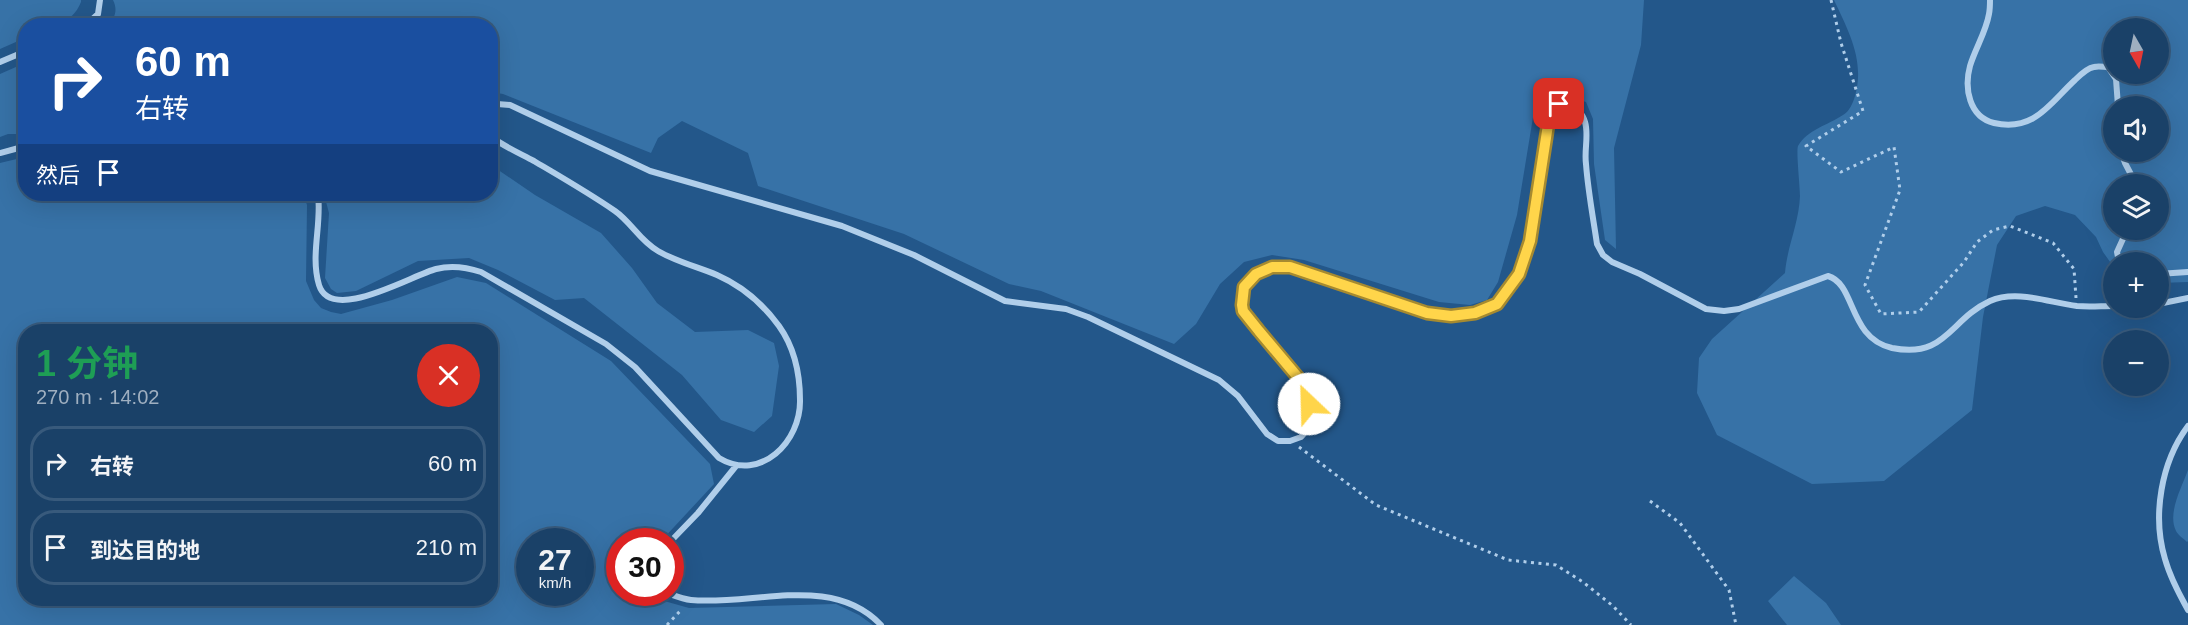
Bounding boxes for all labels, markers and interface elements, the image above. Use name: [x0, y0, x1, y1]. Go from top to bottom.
north arrow: [2103, 18, 2169, 84]
map controls: [2103, 18, 2169, 396]
text: 60 m: [135, 38, 231, 85]
icon: right: [36, 42, 114, 120]
pin: [1533, 78, 1584, 129]
icon: arrive: [1542, 87, 1575, 120]
text: 右转: [135, 94, 189, 124]
button: sound: [2103, 96, 2169, 162]
icon: arrive: [92, 156, 125, 189]
text: 然后: [36, 163, 80, 188]
button: layers: [2103, 174, 2169, 240]
button: +: [2103, 252, 2169, 318]
button: −: [2103, 330, 2169, 396]
text: 1 分钟: [36, 343, 138, 384]
button: close: [417, 344, 480, 407]
position arrow: [1277, 372, 1341, 436]
text: 270 m · 14:02: [36, 386, 159, 408]
icon: right: [39, 447, 72, 480]
text: 60 m: [428, 451, 477, 476]
text: 右转: [90, 454, 134, 479]
speed limit sign: 30: [606, 528, 684, 606]
icon: arrive: [39, 531, 72, 564]
text: 210 m: [416, 535, 477, 560]
text: 到达目的地: [90, 538, 200, 563]
text: 27: [538, 543, 572, 576]
text: km/h: [539, 574, 571, 591]

